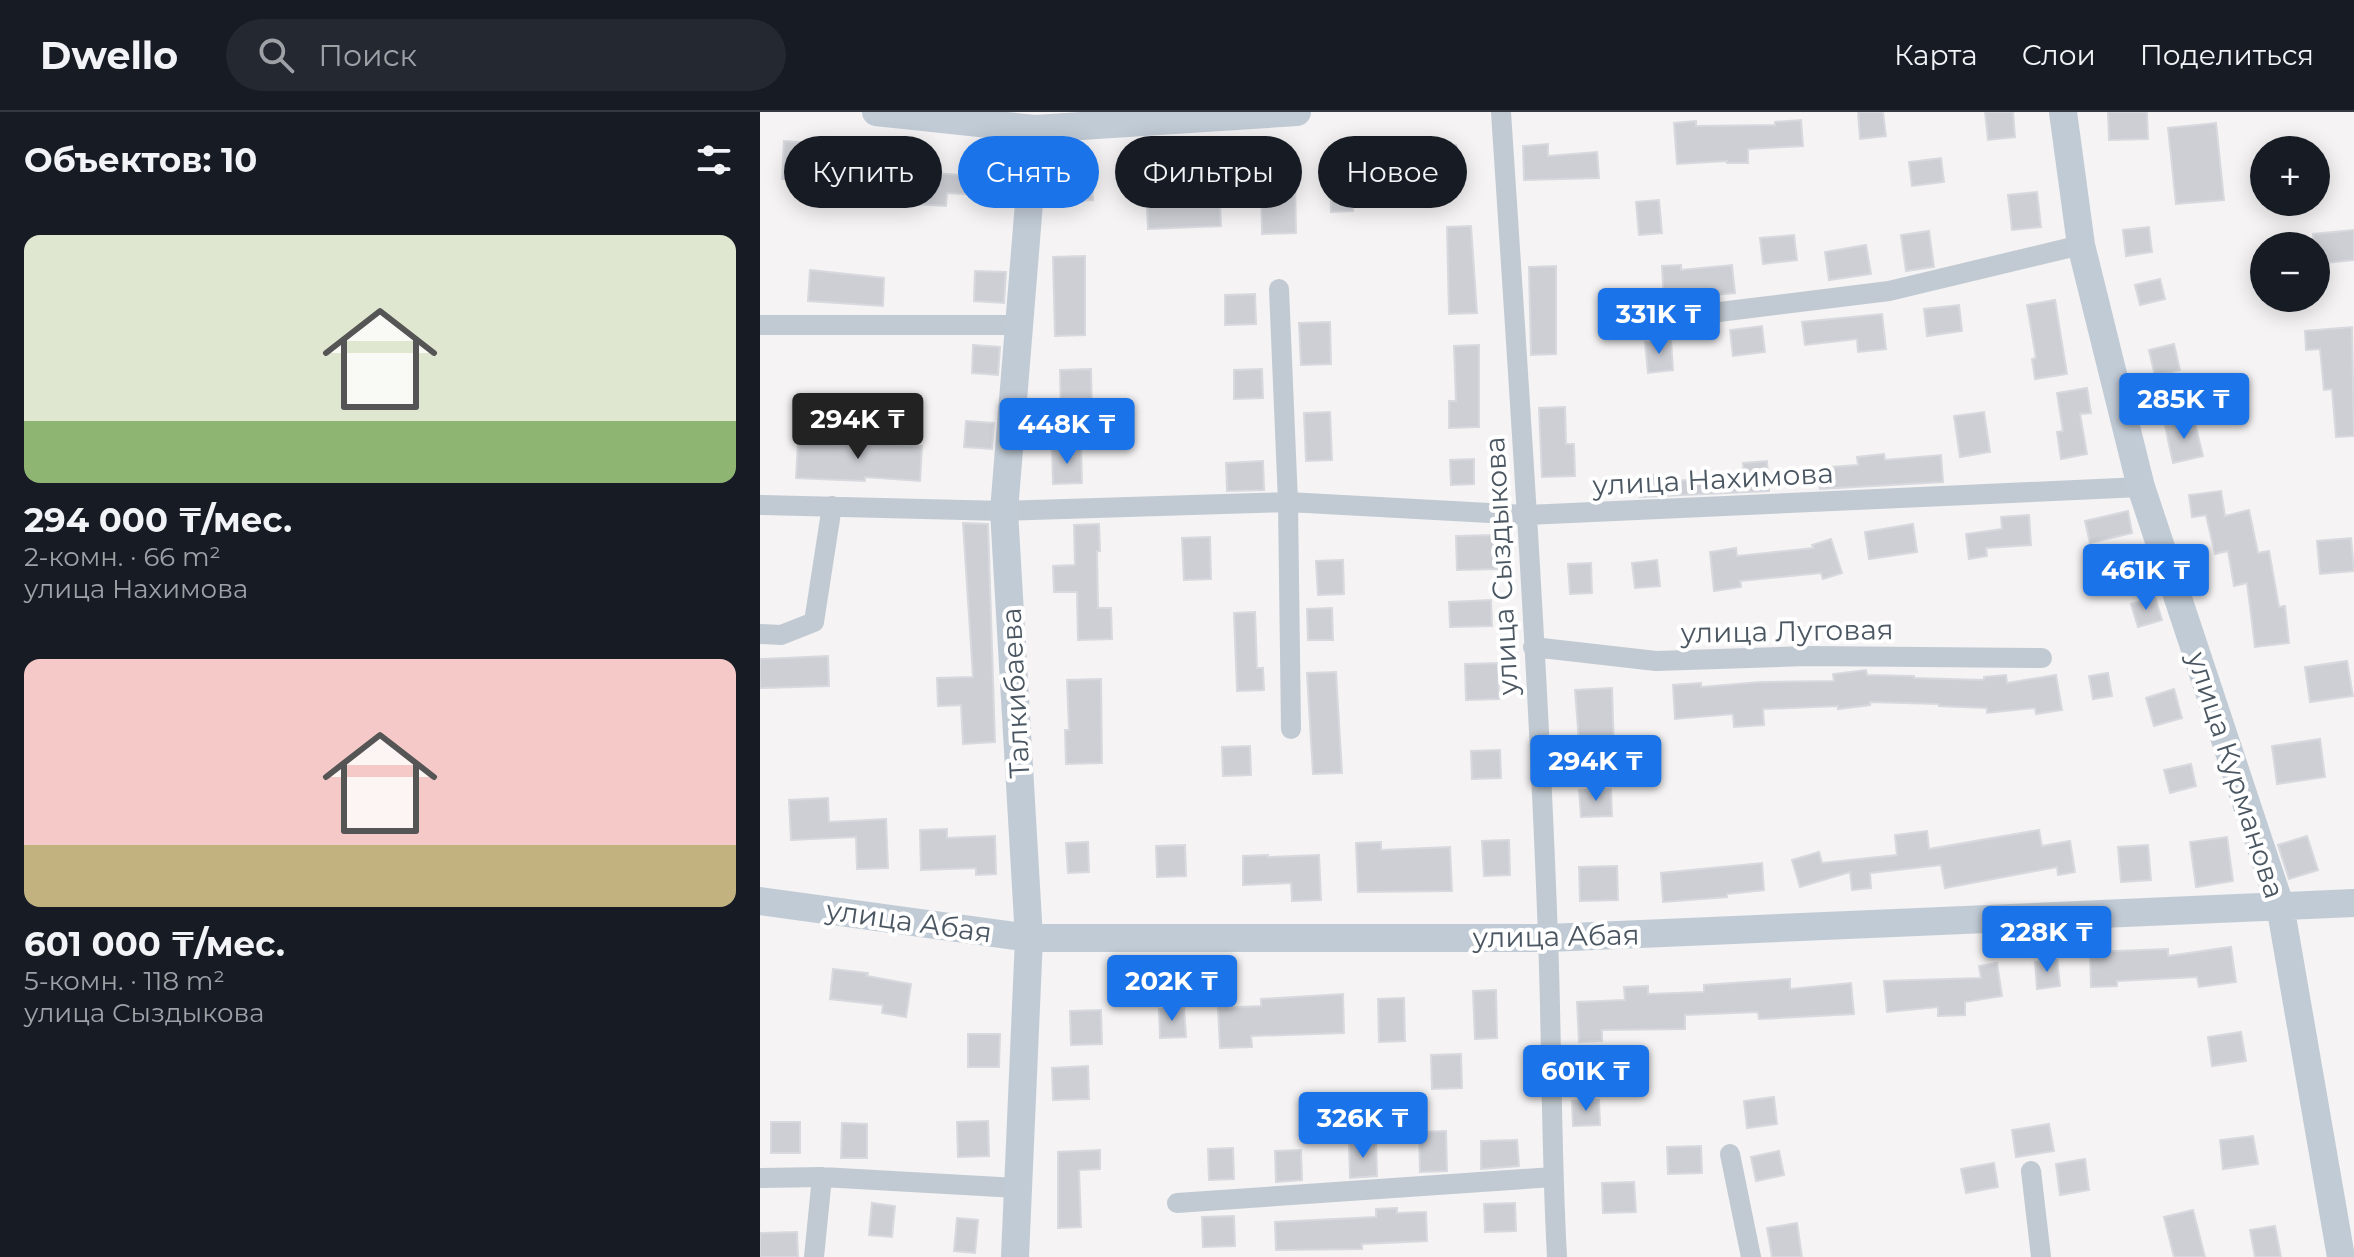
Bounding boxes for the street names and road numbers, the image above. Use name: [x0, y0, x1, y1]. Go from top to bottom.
street label: улица Сыздыкова: [1477, 436, 1525, 697]
street label: улица Нахимова: [1591, 456, 1834, 502]
street label: Талкибаева: [994, 607, 1036, 779]
street label: улица Луговая: [1679, 612, 1894, 650]
street label: улица Курманова: [2180, 647, 2292, 902]
street label: улица Абая: [823, 892, 994, 949]
street label: улица Абая: [1471, 918, 1640, 954]

